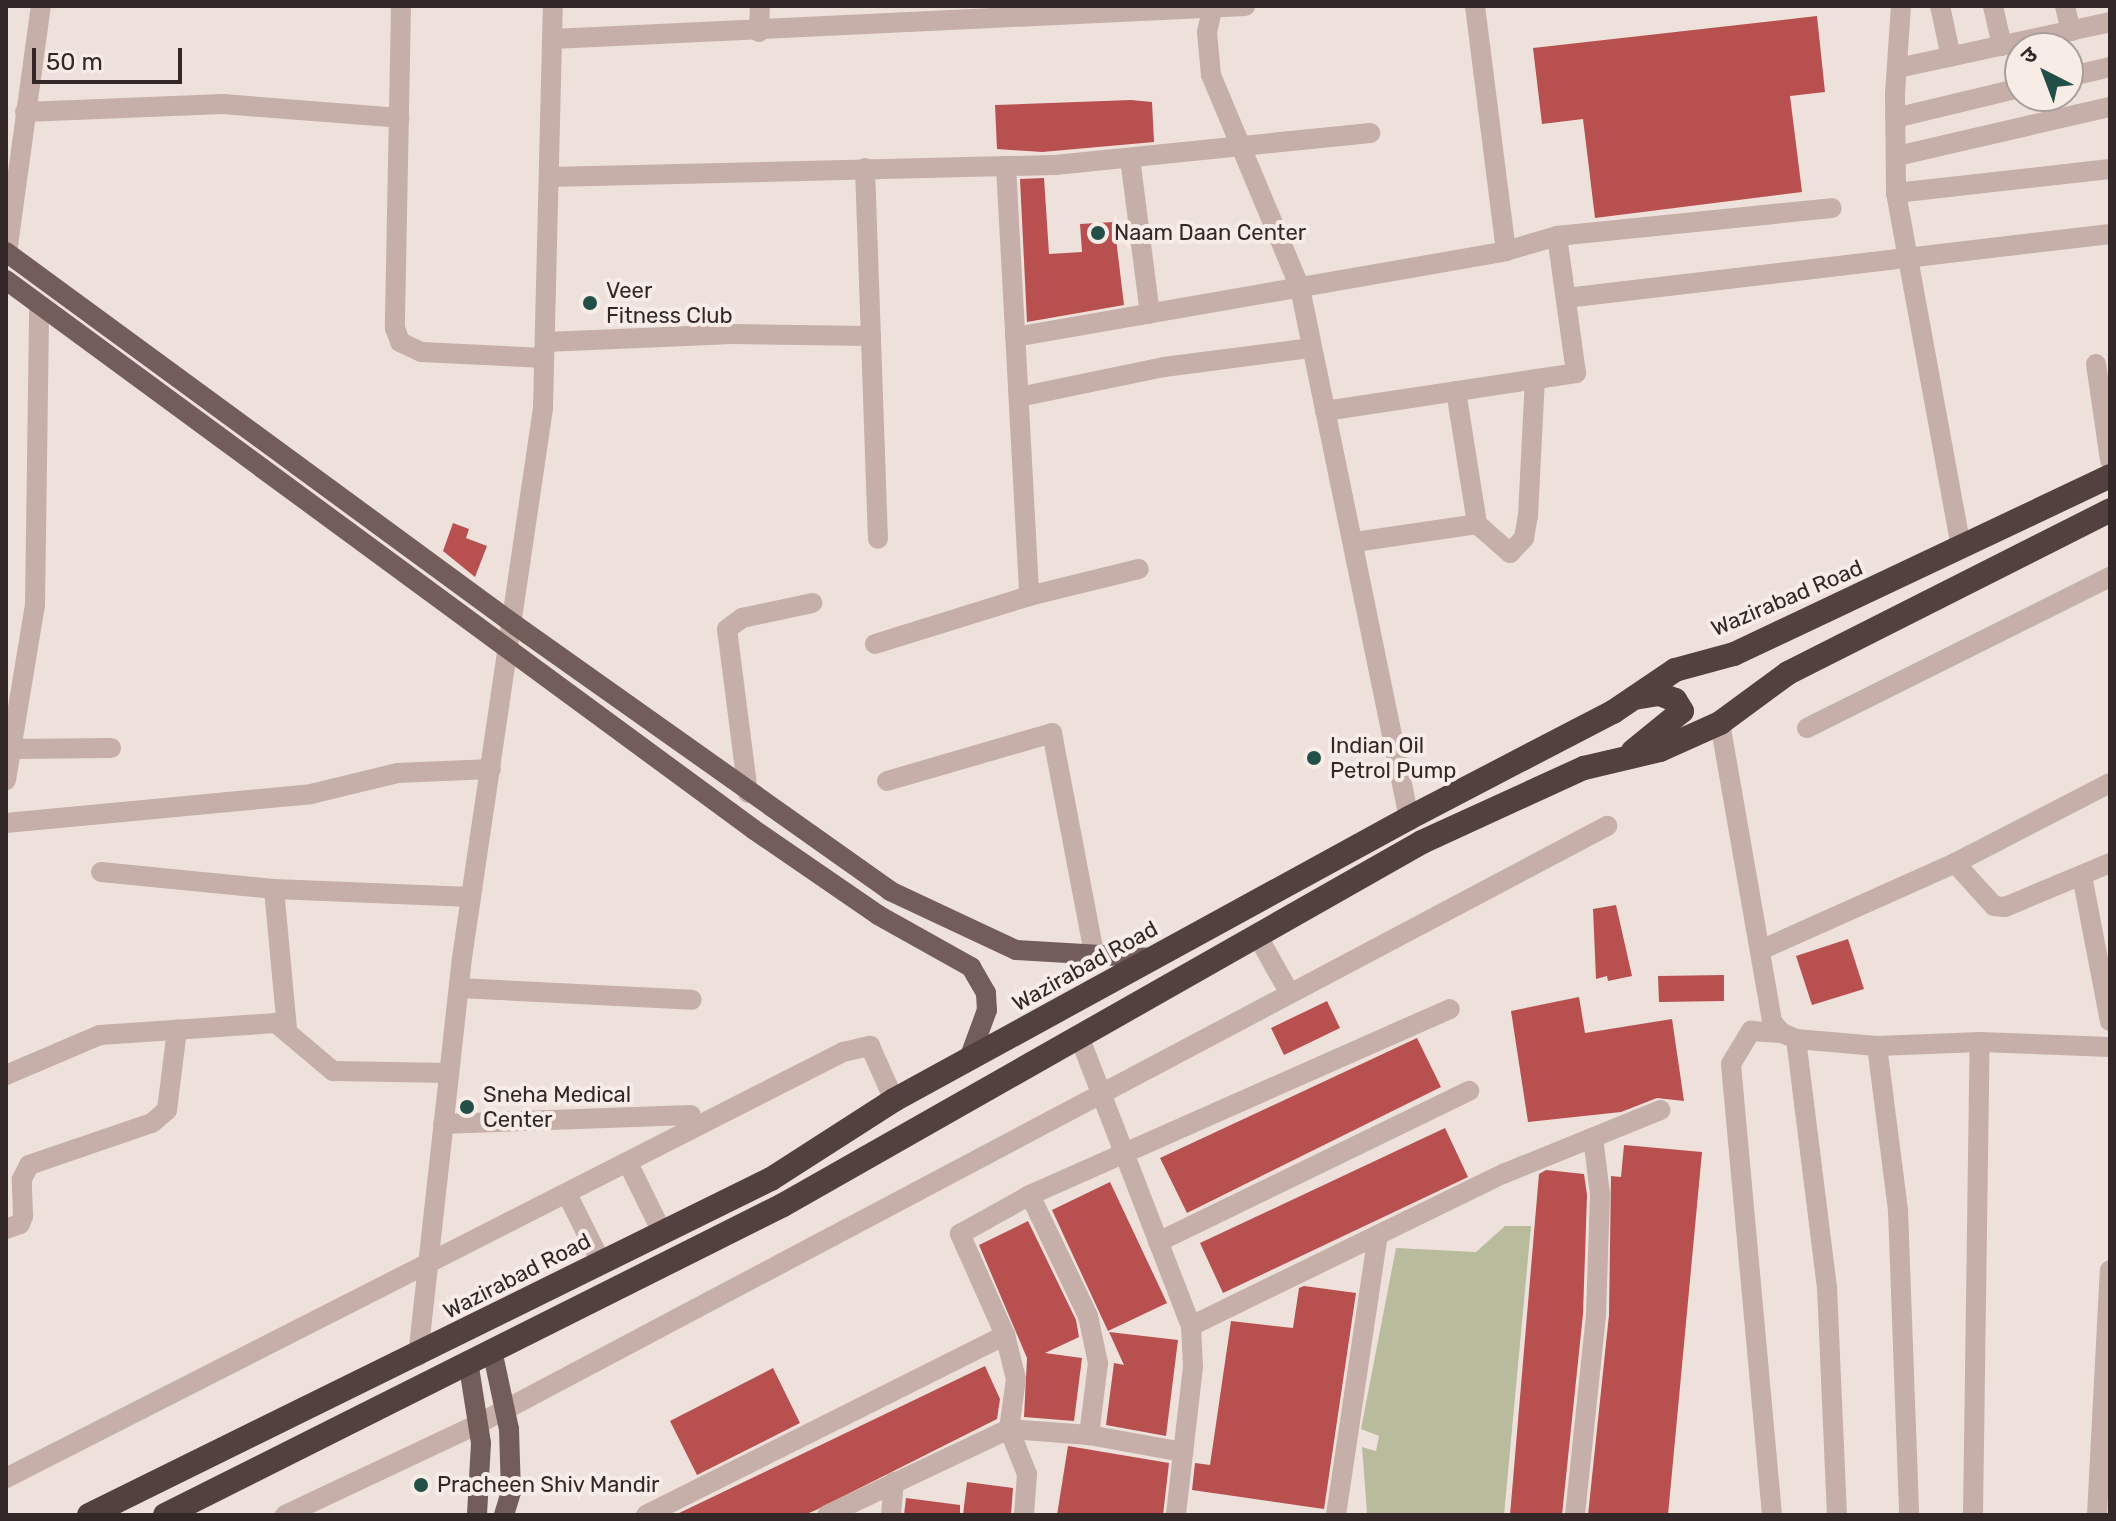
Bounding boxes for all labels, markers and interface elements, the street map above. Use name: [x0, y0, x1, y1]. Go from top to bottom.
scale bar: [36, 32, 186, 82]
north arrow: [2004, 32, 2084, 112]
text: उ: [2015, 41, 2043, 70]
text: 50 m: [46, 48, 103, 76]
place label: Naam Daan Center: [1114, 220, 1306, 246]
marker: Naam Daan Center: [1089, 224, 1107, 242]
place label: Veer Fitness Club: [606, 277, 733, 328]
marker: Veer Fitness Club: [581, 294, 599, 312]
street label: Wazirabad Road: [1707, 554, 1867, 642]
place label: Indian Oil Petrol Pump: [1330, 732, 1456, 784]
marker: Indian Oil Petrol Pump: [1305, 749, 1323, 767]
street label: Wazirabad Road: [1008, 915, 1162, 1017]
place label: Sneha Medical Center: [483, 1081, 631, 1132]
marker: Sneha Medical Center: [458, 1098, 476, 1116]
street label: Wazirabad Road: [439, 1227, 595, 1325]
place label: Pracheen Shiv Mandir: [437, 1472, 660, 1498]
marker: Pracheen Shiv Mandir: [412, 1476, 430, 1494]

